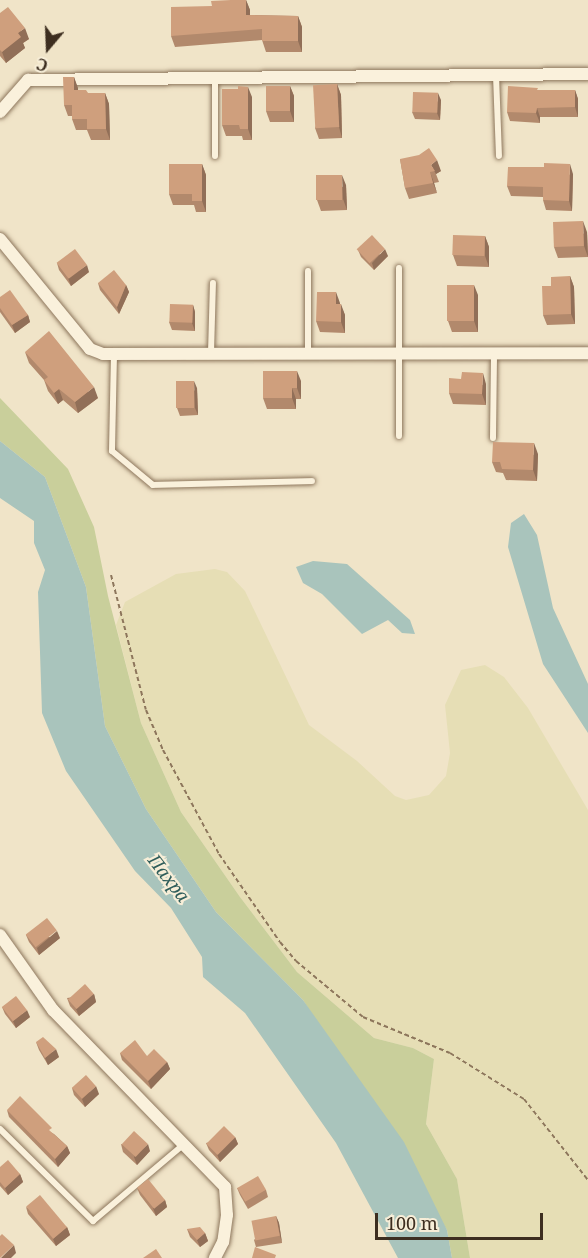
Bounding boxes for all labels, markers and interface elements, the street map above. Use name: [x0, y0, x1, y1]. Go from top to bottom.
north arrow: [18, 18, 78, 78]
text: С: [34, 53, 51, 77]
water label: Пахра: [144, 850, 194, 906]
scale bar: [378, 1201, 546, 1239]
text: 100 m: [386, 1211, 438, 1235]

